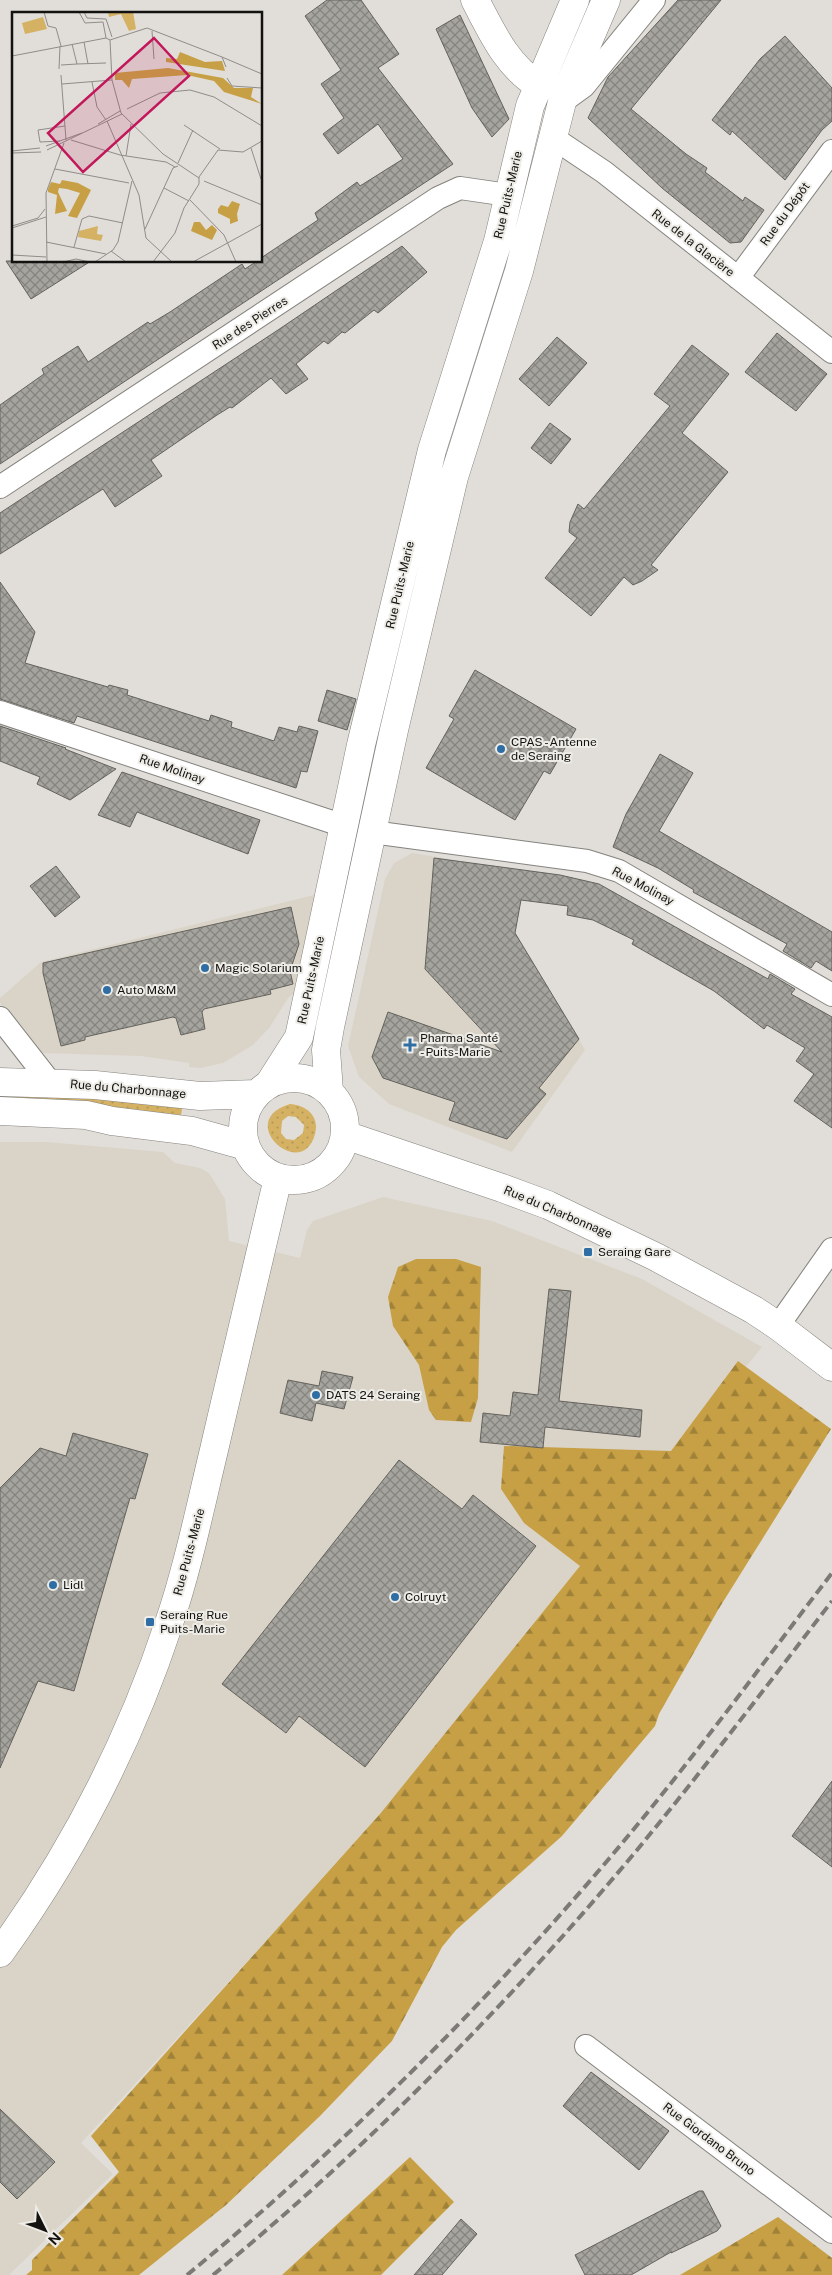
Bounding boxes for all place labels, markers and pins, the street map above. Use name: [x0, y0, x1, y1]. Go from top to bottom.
place label: CPAS - Antenne de Seraing: [511, 735, 597, 763]
marker: CPAS - Antenne de Seraing: [495, 743, 507, 755]
place label: Magic Solarium: [215, 961, 302, 975]
marker: Magic Solarium: [199, 962, 211, 974]
place label: Auto M&M: [117, 983, 176, 997]
marker: Auto M&M: [101, 984, 113, 996]
place label: Pharma Santé - Puits-Marie: [420, 1031, 499, 1059]
marker: Pharma Santé - Puits-Marie: [404, 1039, 416, 1051]
place label: Seraing Gare: [598, 1245, 671, 1259]
marker: Seraing Gare: [582, 1246, 594, 1258]
place label: DATS 24 Seraing: [326, 1388, 421, 1402]
marker: DATS 24 Seraing: [310, 1389, 322, 1401]
place label: Lidl: [63, 1578, 84, 1592]
marker: Lidl: [47, 1579, 59, 1591]
place label: Colruyt: [405, 1590, 447, 1604]
marker: Colruyt: [389, 1591, 401, 1603]
place label: Seraing Rue Puits-Marie: [160, 1608, 228, 1636]
marker: Seraing Rue Puits-Marie: [144, 1616, 156, 1628]

